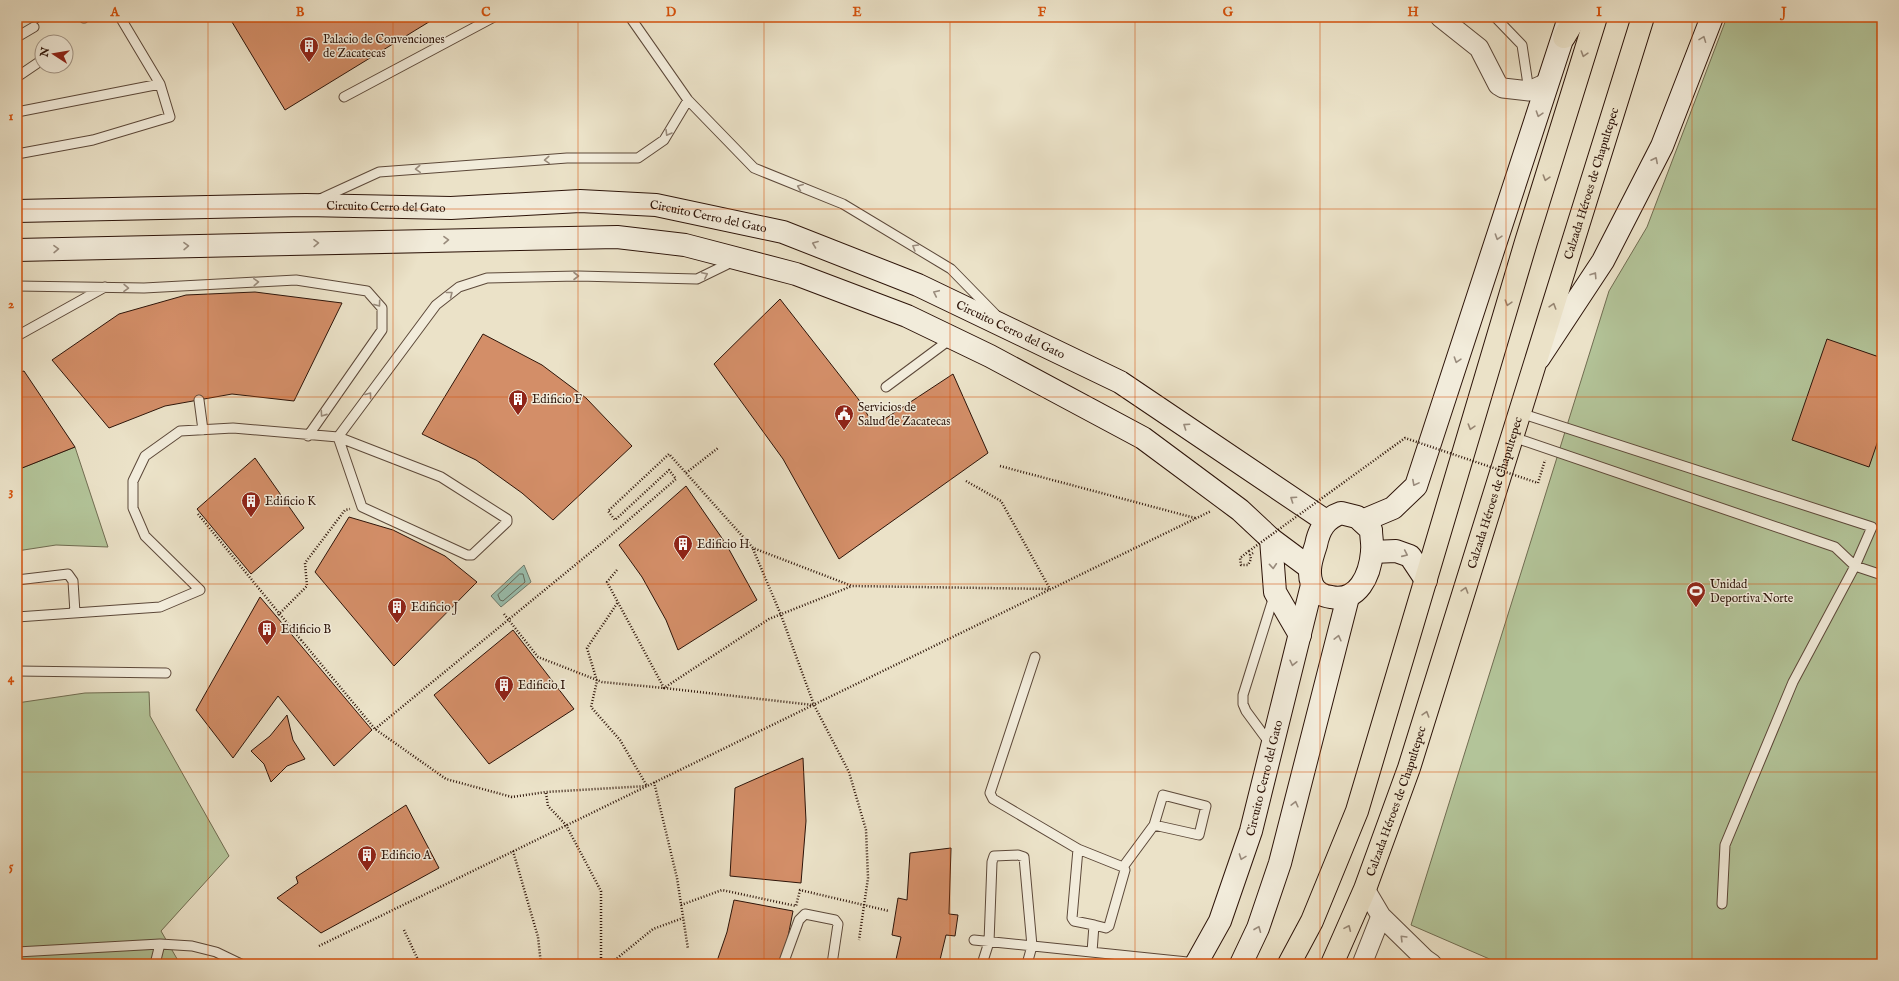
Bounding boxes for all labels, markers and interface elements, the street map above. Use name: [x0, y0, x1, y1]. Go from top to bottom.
text: A: [110, 4, 121, 21]
text: B: [296, 4, 305, 21]
text: C: [481, 4, 491, 21]
text: D: [666, 4, 677, 21]
text: E: [852, 4, 862, 21]
text: F: [1038, 4, 1047, 21]
text: G: [1223, 4, 1234, 21]
text: H: [1407, 4, 1419, 21]
text: I: [1596, 4, 1602, 21]
text: J: [1779, 4, 1787, 21]
place label: Palacio de Convenciones de Zacatecas: [323, 32, 445, 61]
north arrow: [34, 34, 74, 74]
building icon: Palacio de Convenciones de Zacatecas: [298, 35, 320, 63]
one-way arrow: [1699, 36, 1707, 43]
text: N: [37, 46, 53, 59]
one-way arrow: [1580, 51, 1589, 58]
street label: Calzada Héroes de Chapultepec: [1560, 106, 1622, 261]
text: 1: [9, 108, 14, 125]
one-way arrow: [1535, 110, 1543, 117]
one-way arrow: [666, 129, 673, 136]
one-way arrow: [544, 155, 550, 164]
one-way arrow: [1650, 157, 1658, 164]
one-way arrow: [415, 165, 421, 174]
one-way arrow: [1542, 175, 1551, 182]
one-way arrow: [797, 183, 804, 191]
street label: Circuito Cerro del Gato: [650, 197, 769, 236]
street label: Circuito Cerro del Gato: [326, 198, 446, 215]
one-way arrow: [1494, 233, 1503, 240]
one-way arrow: [443, 236, 449, 244]
one-way arrow: [313, 239, 319, 247]
one-way arrow: [812, 241, 819, 249]
one-way arrow: [183, 242, 189, 250]
one-way arrow: [53, 245, 59, 253]
one-way arrow: [912, 245, 919, 252]
one-way arrow: [573, 272, 579, 280]
one-way arrow: [701, 272, 709, 280]
one-way arrow: [1589, 272, 1597, 279]
one-way arrow: [253, 278, 259, 287]
one-way arrow: [123, 283, 129, 292]
one-way arrow: [933, 290, 940, 298]
one-way arrow: [446, 291, 453, 299]
text: 2: [8, 296, 14, 313]
street label: Circuito Cerro del Gato: [954, 297, 1068, 362]
one-way arrow: [1504, 299, 1513, 306]
one-way arrow: [373, 300, 380, 307]
one-way arrow: [1548, 302, 1557, 309]
one-way arrow: [1453, 357, 1462, 364]
building icon: Edificio F: [507, 388, 529, 416]
one-way arrow: [364, 392, 371, 399]
place label: Edificio F: [532, 392, 582, 407]
place label: Servicios de Salud de Zacatecas: [858, 400, 950, 429]
public building icon: Servicios de Salud de Zacatecas: [833, 403, 855, 431]
one-way arrow: [321, 410, 328, 417]
street label: Calzada Héroes de Chapultepec: [1464, 415, 1525, 571]
one-way arrow: [1183, 423, 1190, 431]
one-way arrow: [1467, 424, 1476, 431]
one-way arrow: [1412, 479, 1420, 486]
text: 3: [9, 483, 14, 500]
building icon: Edificio K: [240, 490, 262, 518]
place label: Edificio K: [265, 494, 316, 509]
one-way arrow: [1291, 497, 1298, 504]
building icon: Edificio H: [672, 533, 694, 561]
place label: Edificio H: [697, 537, 750, 552]
one-way arrow: [1401, 550, 1408, 558]
one-way arrow: [1268, 563, 1277, 569]
place label: Unidad Deportiva Norte: [1710, 577, 1794, 607]
sports icon: Unidad Deportiva Norte: [1685, 580, 1707, 608]
one-way arrow: [1460, 587, 1469, 594]
building icon: Edificio J: [386, 596, 408, 624]
place label: Edificio J: [411, 600, 458, 616]
building icon: Edificio B: [256, 618, 278, 646]
place label: Edificio B: [281, 622, 331, 637]
one-way arrow: [1333, 634, 1341, 641]
one-way arrow: [1289, 660, 1298, 667]
text: 4: [8, 670, 15, 687]
building icon: Edificio I: [493, 674, 515, 702]
place label: Edificio I: [518, 678, 565, 693]
one-way arrow: [1421, 711, 1430, 718]
street label: Circuito Cerro del Gato: [1242, 718, 1286, 838]
street label: Calzada Héroes de Chapultepec: [1363, 724, 1429, 879]
one-way arrow: [1290, 801, 1299, 808]
building icon: Edificio A: [356, 844, 378, 872]
place label: Edificio A: [381, 848, 432, 863]
one-way arrow: [1239, 853, 1247, 860]
text: 5: [9, 858, 14, 875]
one-way arrow: [1253, 925, 1261, 932]
one-way arrow: [1343, 925, 1351, 933]
one-way arrow: [1401, 935, 1408, 943]

